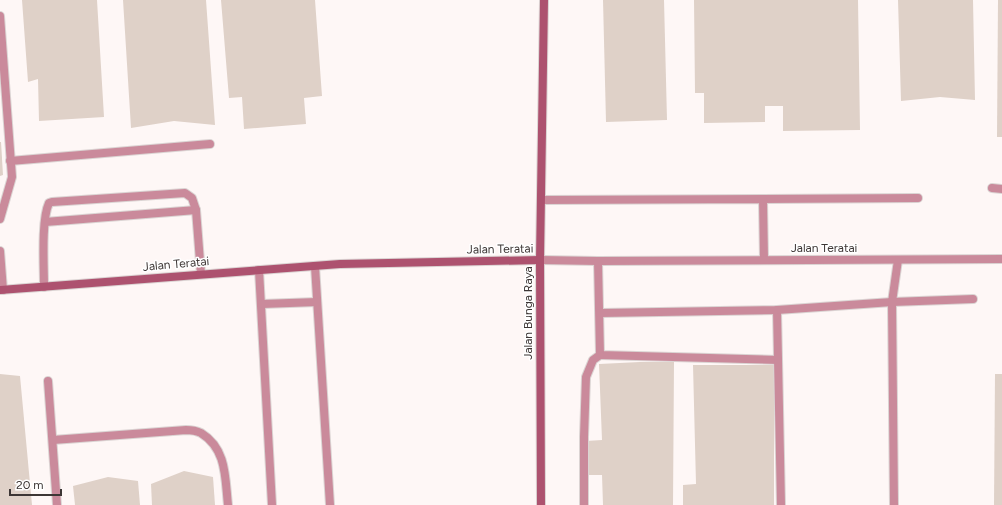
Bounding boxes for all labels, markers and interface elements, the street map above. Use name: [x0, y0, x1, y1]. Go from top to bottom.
street label: Jalan Teratai: [467, 241, 533, 257]
street label: Jalan Teratai: [791, 241, 857, 255]
street label: Jalan Teratai: [142, 254, 210, 274]
street label: Jalan Bunga Raya: [521, 266, 535, 360]
scale bar: [10, 471, 61, 497]
text: 20 m: [16, 478, 44, 492]

